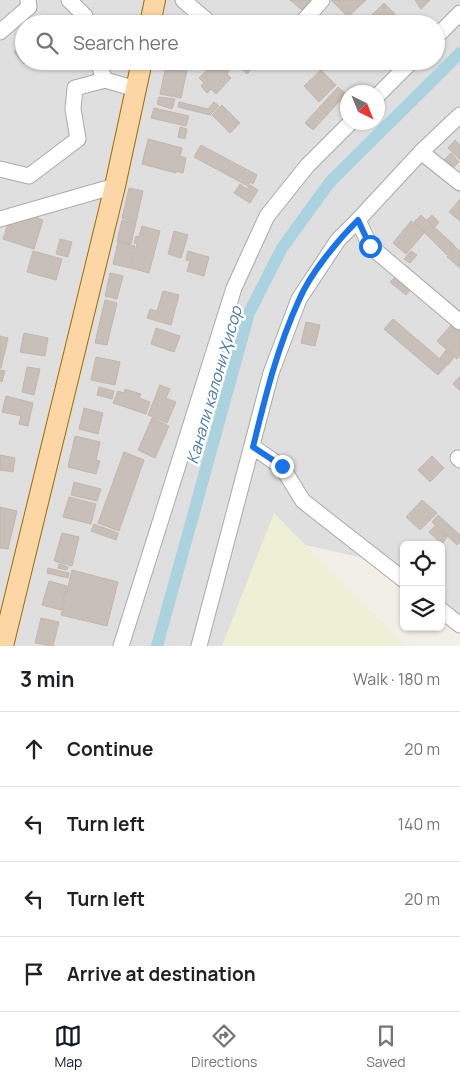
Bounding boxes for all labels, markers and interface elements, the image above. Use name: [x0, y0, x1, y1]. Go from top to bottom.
search box: [15, 15, 445, 70]
icon: search: [33, 29, 61, 57]
text: Search here: [73, 30, 179, 56]
north arrow: [340, 85, 385, 130]
route start: [359, 235, 382, 258]
water label: Канали калони Ҳисор: [181, 302, 247, 466]
route end: [271, 455, 294, 478]
map controls: [400, 541, 445, 631]
button: locate: [400, 541, 445, 586]
button: layers: [400, 586, 445, 631]
text: 3 min: [20, 665, 74, 693]
text: Walk · 180 m: [353, 668, 440, 690]
icon: ahead: [20, 735, 48, 763]
text: Continue: [67, 736, 153, 762]
text: 20 m: [404, 738, 440, 760]
icon: left: [20, 810, 48, 838]
text: Turn left: [67, 811, 145, 837]
text: 140 m: [398, 813, 440, 835]
icon: left: [20, 885, 48, 913]
text: Turn left: [67, 886, 145, 912]
text: 20 m: [404, 888, 440, 910]
icon: arrive: [20, 960, 48, 988]
text: Arrive at destination: [67, 961, 256, 987]
tab: Map: [54, 1022, 82, 1071]
tab: Directions: [191, 1022, 257, 1071]
tab: Saved: [366, 1022, 406, 1071]

